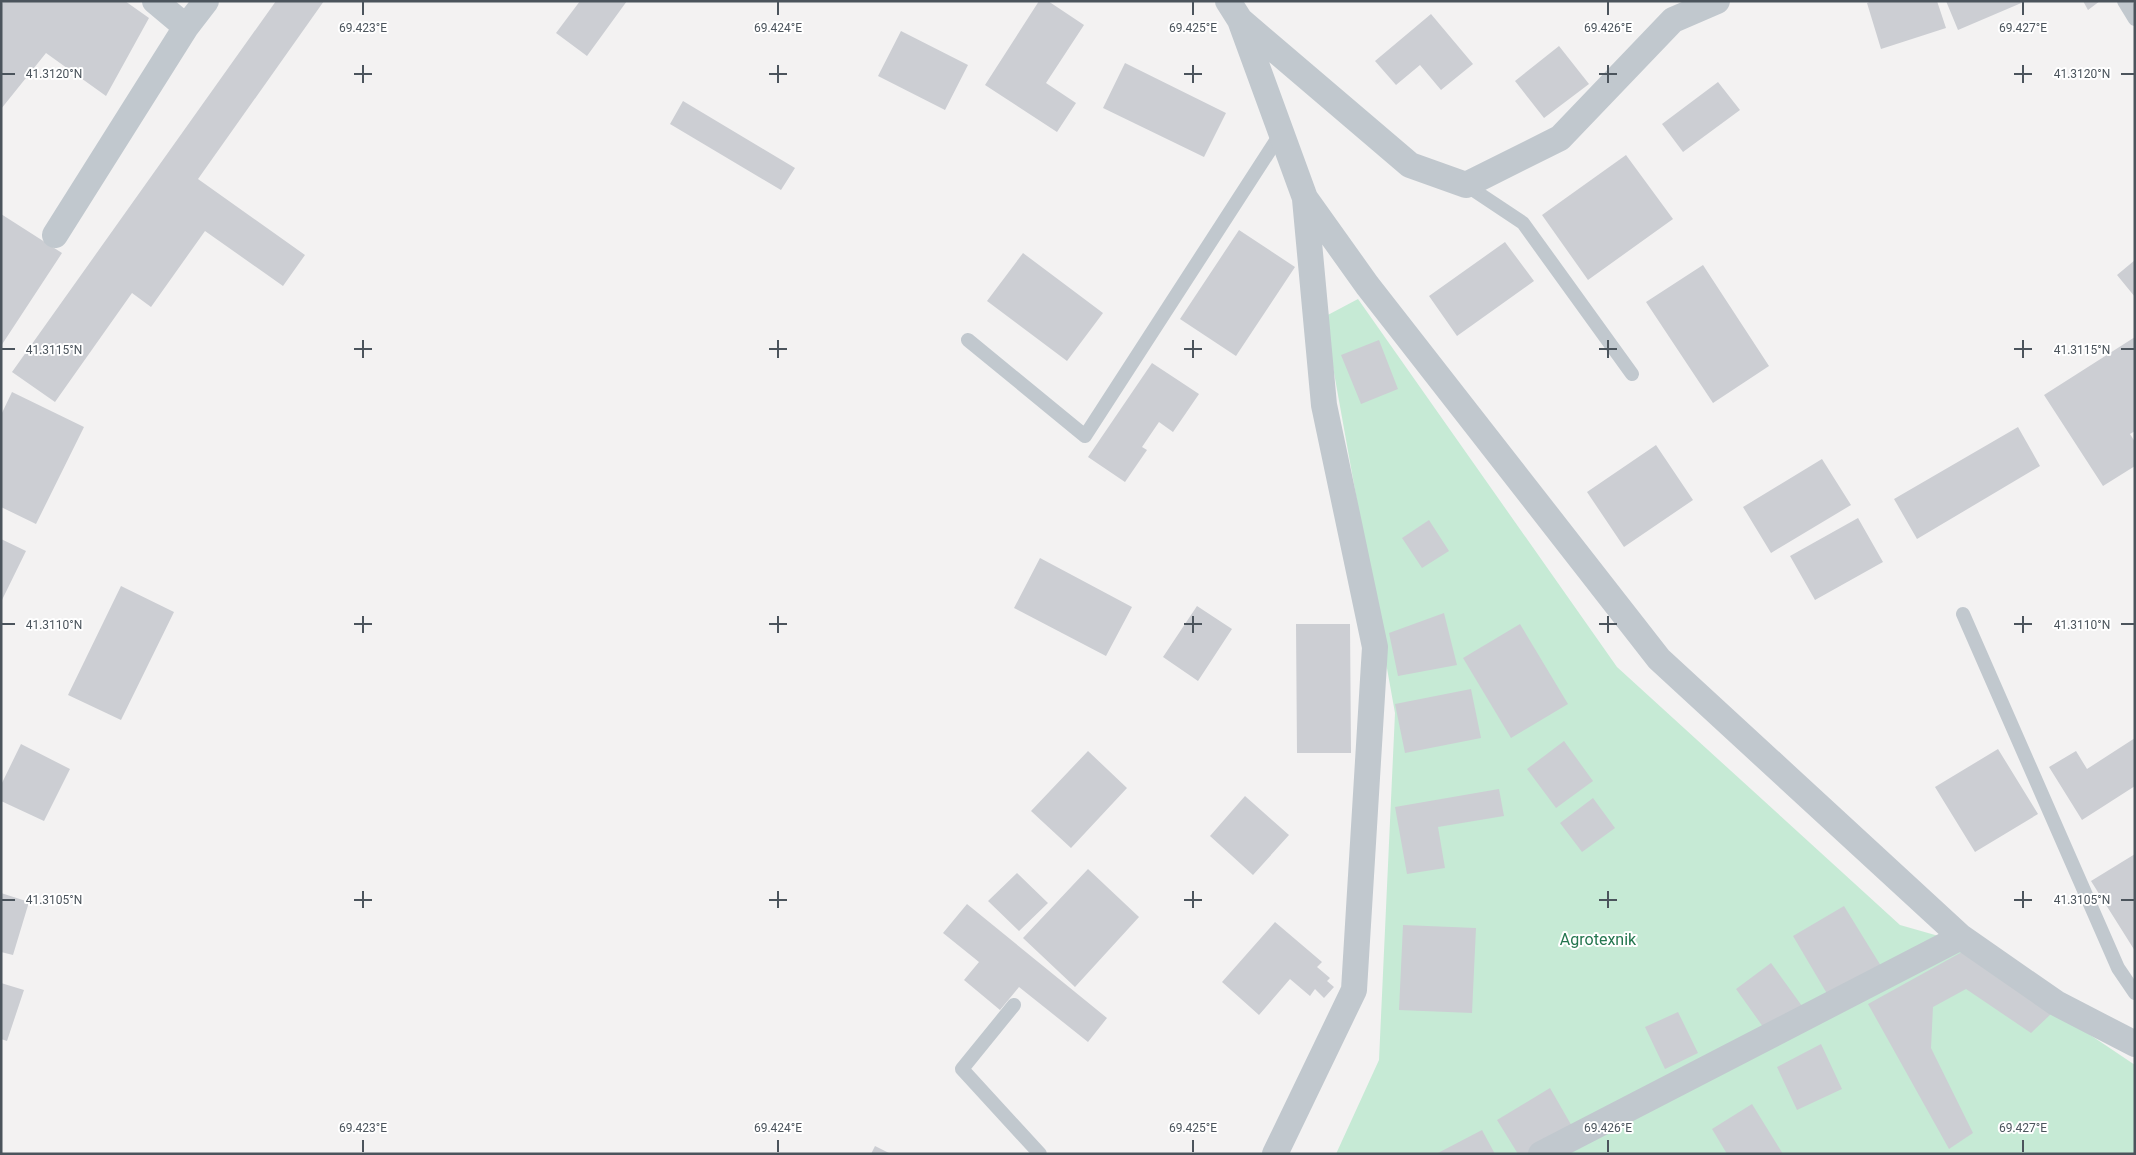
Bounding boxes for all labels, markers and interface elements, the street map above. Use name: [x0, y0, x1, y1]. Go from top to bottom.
text: 69.423°E: [339, 21, 387, 35]
text: 69.424°E: [754, 21, 802, 35]
text: 69.425°E: [1169, 21, 1217, 35]
text: 69.426°E: [1584, 21, 1632, 35]
text: 69.427°E: [1999, 21, 2047, 35]
text: 41.3120°N: [26, 67, 82, 81]
text: 41.3120°N: [2054, 67, 2110, 81]
text: 41.3115°N: [26, 343, 82, 357]
text: 41.3115°N: [2054, 343, 2110, 357]
text: 41.3110°N: [26, 618, 82, 632]
text: 41.3110°N: [2054, 618, 2110, 632]
text: 41.3105°N: [26, 893, 82, 907]
text: 41.3105°N: [2054, 893, 2110, 907]
park label: Agrotexnik: [1560, 930, 1637, 949]
text: 69.423°E: [339, 1121, 387, 1135]
text: 69.424°E: [754, 1121, 802, 1135]
text: 69.425°E: [1169, 1121, 1217, 1135]
text: 69.426°E: [1584, 1121, 1632, 1135]
text: 69.427°E: [1999, 1121, 2047, 1135]

